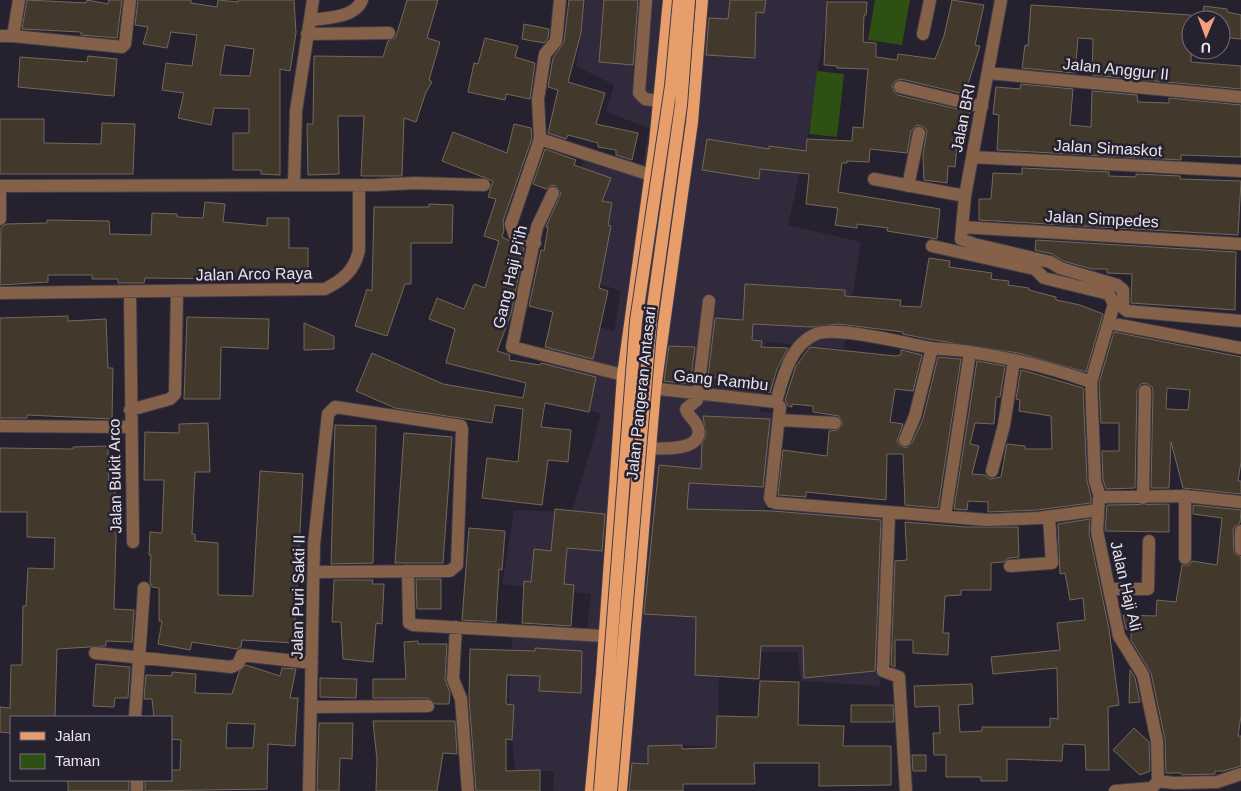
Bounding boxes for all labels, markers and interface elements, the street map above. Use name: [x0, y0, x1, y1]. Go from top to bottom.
north arrow: [1181, 10, 1231, 60]
text: U: [1201, 40, 1211, 56]
street label: Jalan Anggur II: [1062, 55, 1170, 83]
street label: Jalan BRI: [948, 82, 978, 154]
street label: Jalan Simaskot: [1053, 137, 1163, 159]
street label: Jalan Simpedes: [1045, 208, 1159, 230]
street label: Gang Haji Pi'ih: [490, 224, 530, 330]
street label: Jalan Arco Raya: [196, 264, 312, 284]
street label: Jalan Pangeran Antasari: [623, 305, 659, 481]
street label: Gang Rambu: [673, 367, 769, 393]
street label: Jalan Bukit Arco: [105, 418, 124, 534]
street label: Jalan Puri Sakti II: [288, 535, 308, 659]
street label: Jalan Haji Ali: [1107, 539, 1145, 633]
legend: [10, 716, 172, 781]
text: Jalan: [55, 727, 91, 744]
text: Taman: [55, 752, 100, 769]

